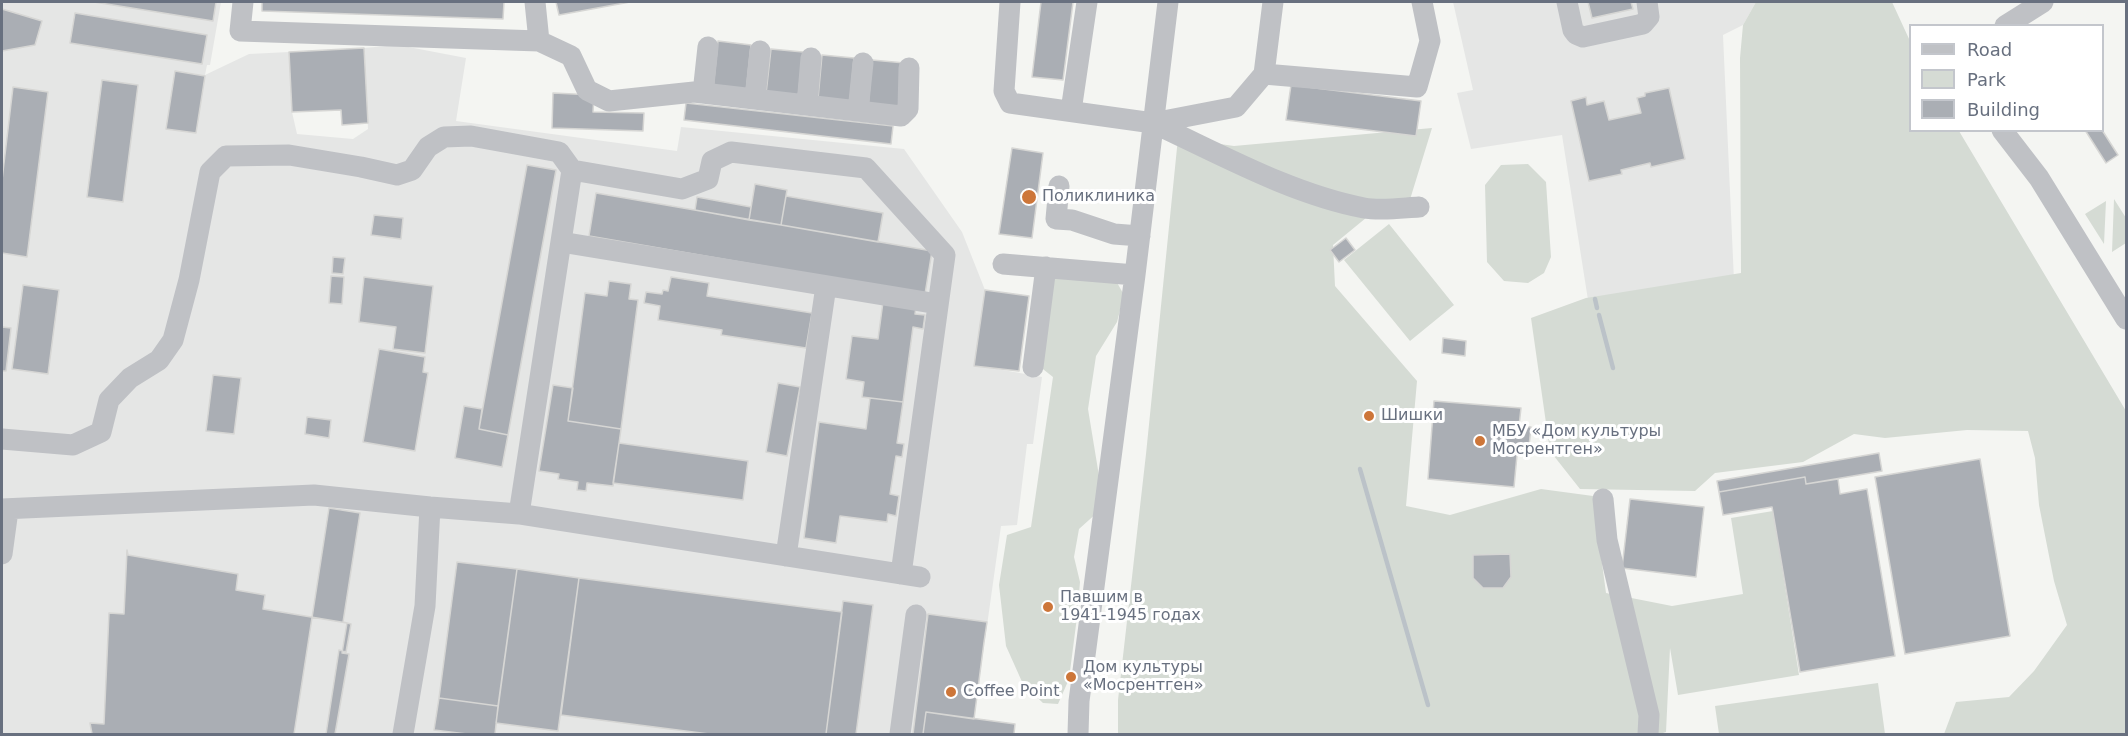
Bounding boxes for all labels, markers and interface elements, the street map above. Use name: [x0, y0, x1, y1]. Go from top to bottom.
legend: [1909, 24, 2104, 132]
text: Road: [1967, 39, 2012, 60]
text: Park: [1967, 69, 2006, 90]
text: Building: [1967, 99, 2040, 120]
place label: Поликлиника: [1042, 187, 1155, 207]
marker: Поликлиника: [1020, 188, 1038, 206]
place label: Шишки: [1381, 406, 1443, 426]
marker: Шишки: [1362, 409, 1376, 423]
place label: МБУ «Дом культуры Мосрентген»: [1492, 422, 1661, 460]
marker: МБУ «Дом культуры Мосрентген»: [1473, 434, 1487, 448]
place label: Павшим в 1941-1945 годах: [1060, 588, 1201, 626]
marker: Павшим в 1941-1945 годах: [1041, 600, 1055, 614]
place label: Дом культуры «Мосрентген»: [1083, 658, 1203, 696]
marker: Дом культуры «Мосрентген»: [1064, 670, 1078, 684]
place label: Coffee Point: [963, 682, 1059, 702]
marker: Coffee Point: [944, 685, 958, 699]

